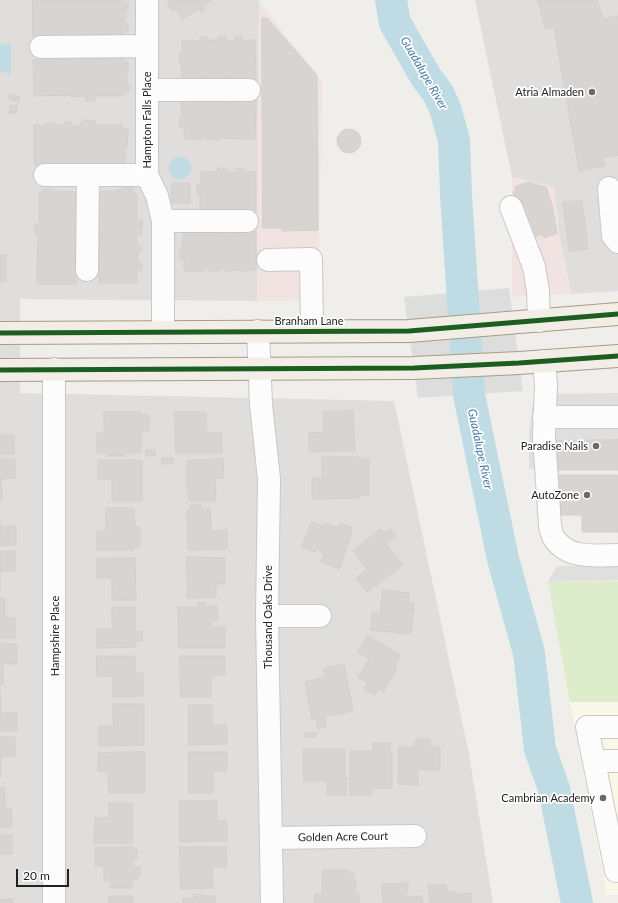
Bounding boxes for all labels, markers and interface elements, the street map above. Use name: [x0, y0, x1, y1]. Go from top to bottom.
water label: Guadalupe River: [397, 34, 451, 112]
street label: Hampton Falls Place: [140, 71, 154, 169]
place label: Atria Almaden: [515, 85, 584, 99]
marker: Atria Almaden: [587, 87, 597, 97]
street label: Branham Lane: [274, 314, 344, 328]
water label: Guadalupe River: [464, 407, 496, 491]
place label: Paradise Nails: [521, 439, 588, 453]
marker: Paradise Nails: [591, 441, 601, 451]
place label: AutoZone: [531, 488, 579, 502]
marker: AutoZone: [582, 490, 592, 500]
street label: Thousand Oaks Drive: [261, 565, 275, 669]
street label: Hampshire Place: [48, 596, 62, 676]
place label: Cambrian Academy: [501, 791, 595, 805]
marker: Cambrian Academy: [598, 793, 608, 803]
street label: Golden Acre Court: [298, 830, 388, 844]
scale bar: [18, 861, 71, 887]
text: 20 m: [23, 868, 50, 883]

